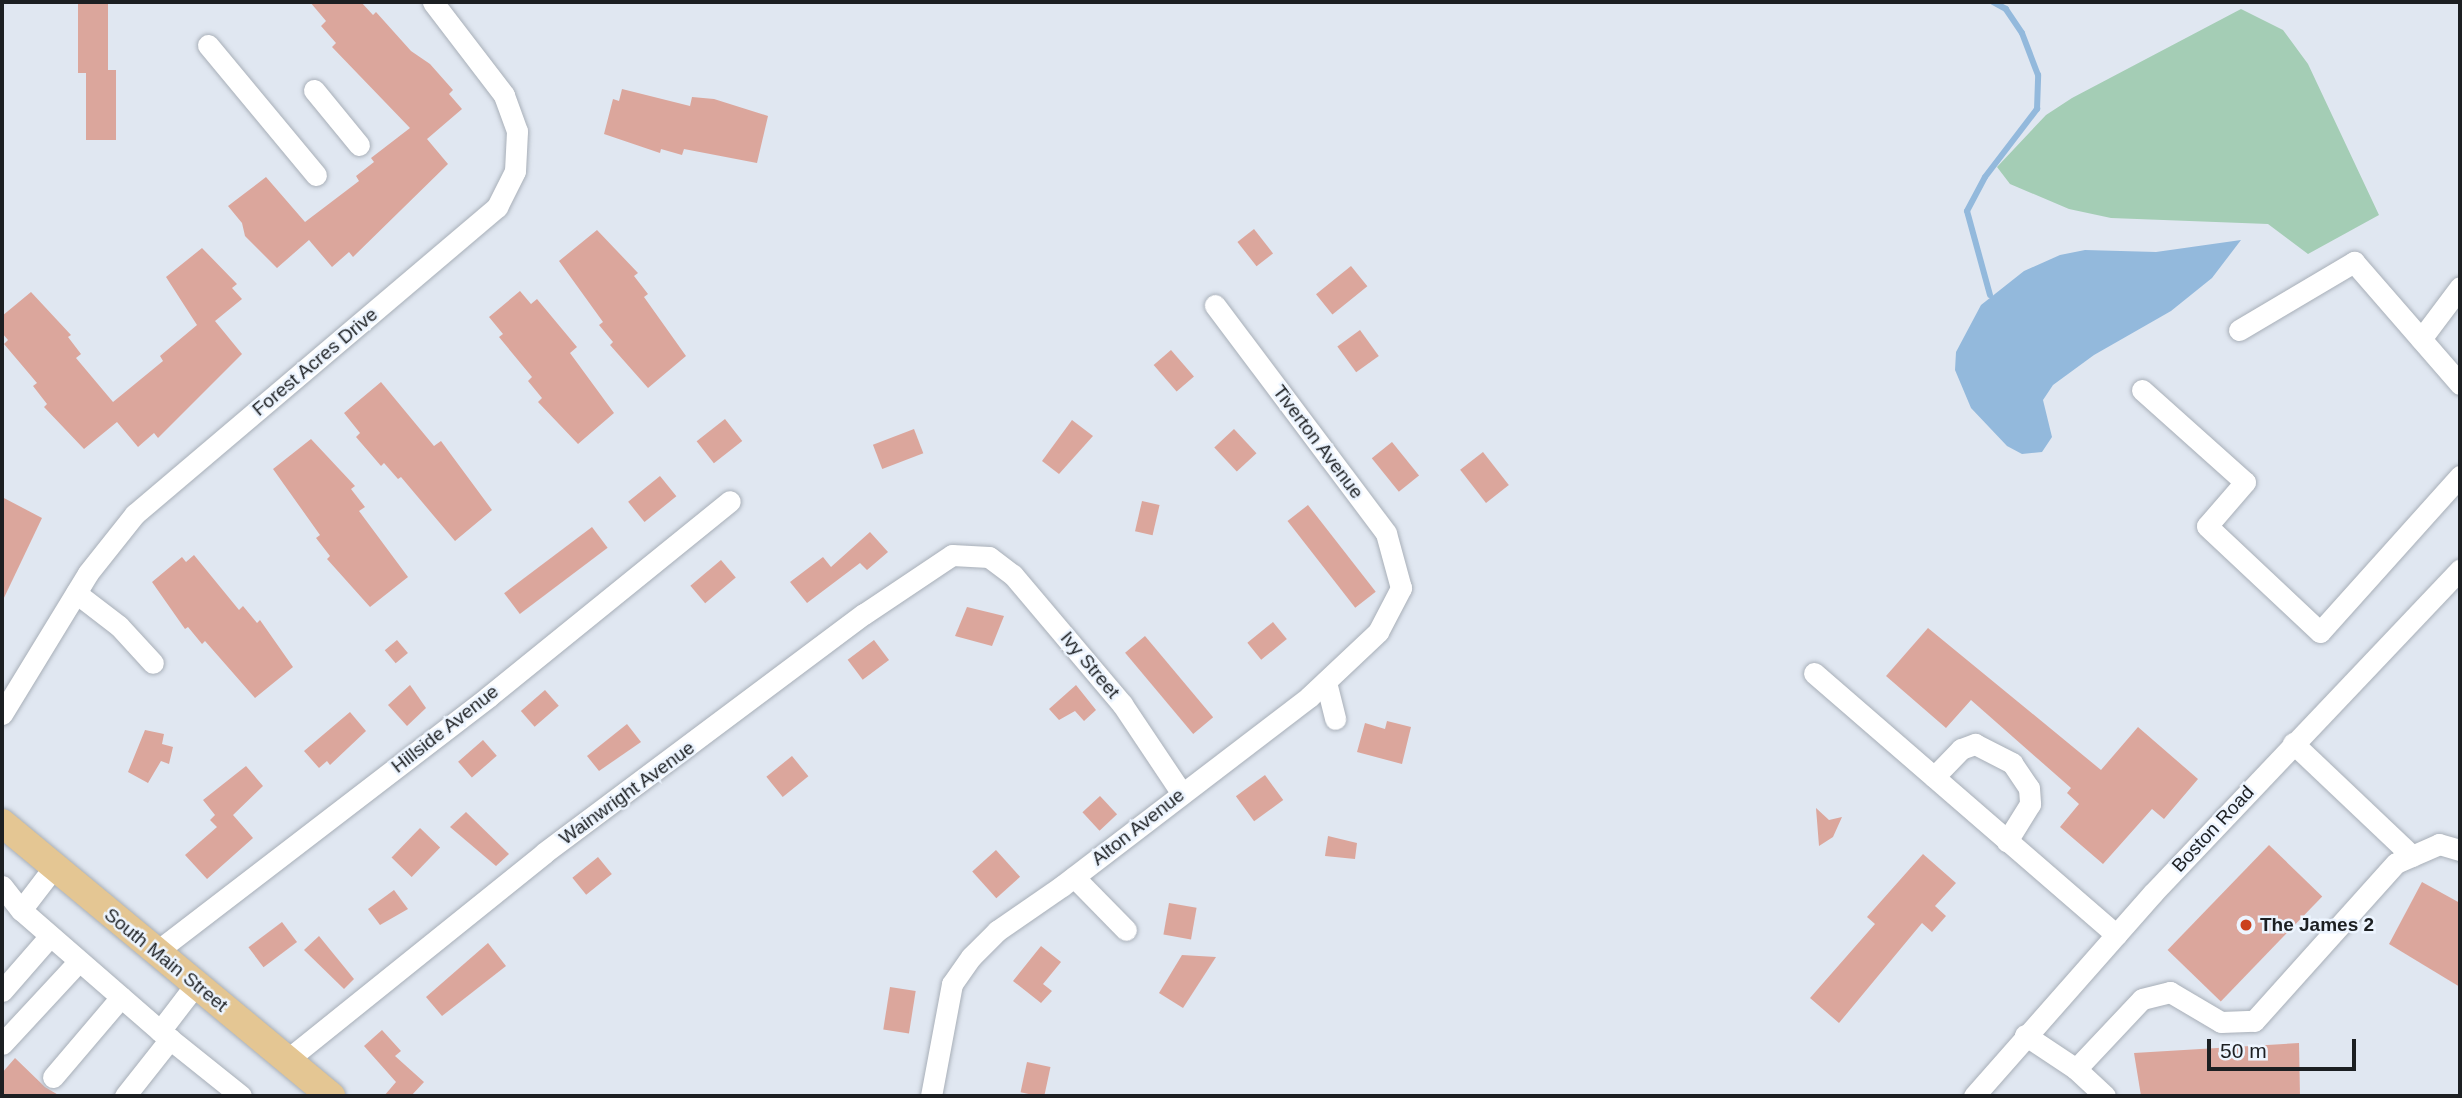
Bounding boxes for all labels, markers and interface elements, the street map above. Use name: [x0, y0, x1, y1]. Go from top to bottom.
street label: Forest Acres Drive: [247, 303, 383, 421]
street label: Tiverton Avenue: [1268, 380, 1368, 504]
street label: Ivy Street: [1055, 627, 1125, 703]
street label: Hillside Avenue: [387, 680, 503, 778]
street label: Wainwright Avenue: [555, 736, 699, 850]
street label: Boston Road: [2167, 781, 2259, 877]
street label: Alton Avenue: [1087, 783, 1189, 871]
street label: South Main Street: [100, 903, 232, 1017]
place label: The James 2: [2260, 914, 2374, 936]
marker: The James 2: [2238, 917, 2254, 933]
scale bar: [2210, 1024, 2359, 1068]
text: 50 m: [2220, 1039, 2267, 1062]

